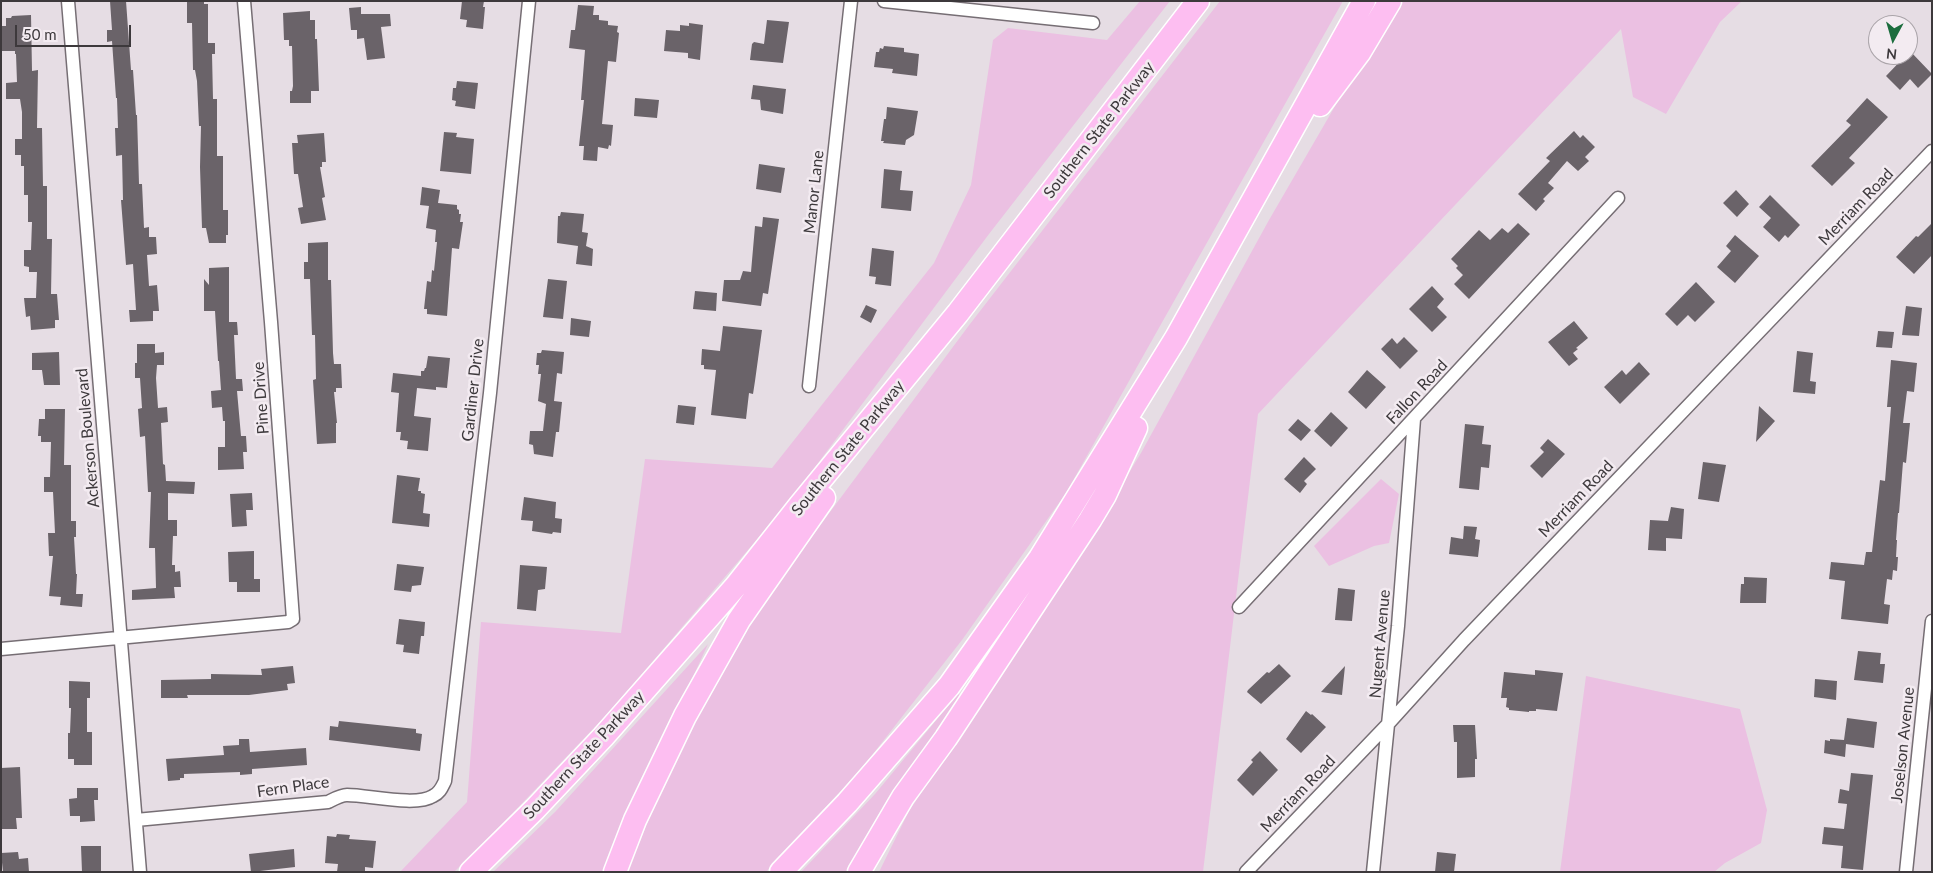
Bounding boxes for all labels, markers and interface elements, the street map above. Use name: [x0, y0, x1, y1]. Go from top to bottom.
scale bar: [18, 15, 134, 47]
north arrow: [1868, 15, 1918, 65]
text: 50 m: [23, 25, 57, 43]
text: N: [1885, 45, 1898, 63]
street label: Southern State Parkway: [1040, 58, 1158, 202]
street label: Manor Lane: [800, 149, 828, 235]
street label: Merriam Road: [1815, 165, 1897, 249]
street label: Gardiner Drive: [458, 338, 488, 442]
street label: Fallon Road: [1382, 356, 1452, 428]
street label: Pine Drive: [249, 361, 273, 435]
street label: Ackerson Boulevard: [72, 367, 104, 509]
street label: Southern State Parkway: [788, 376, 908, 520]
street label: Merriam Road: [1535, 457, 1617, 541]
street label: Nugent Avenue: [1366, 589, 1394, 699]
street label: Joselson Avenue: [1887, 686, 1919, 804]
street label: Southern State Parkway: [520, 687, 648, 823]
street label: Merriam Road: [1257, 752, 1339, 836]
street label: Fern Place: [256, 772, 330, 802]

